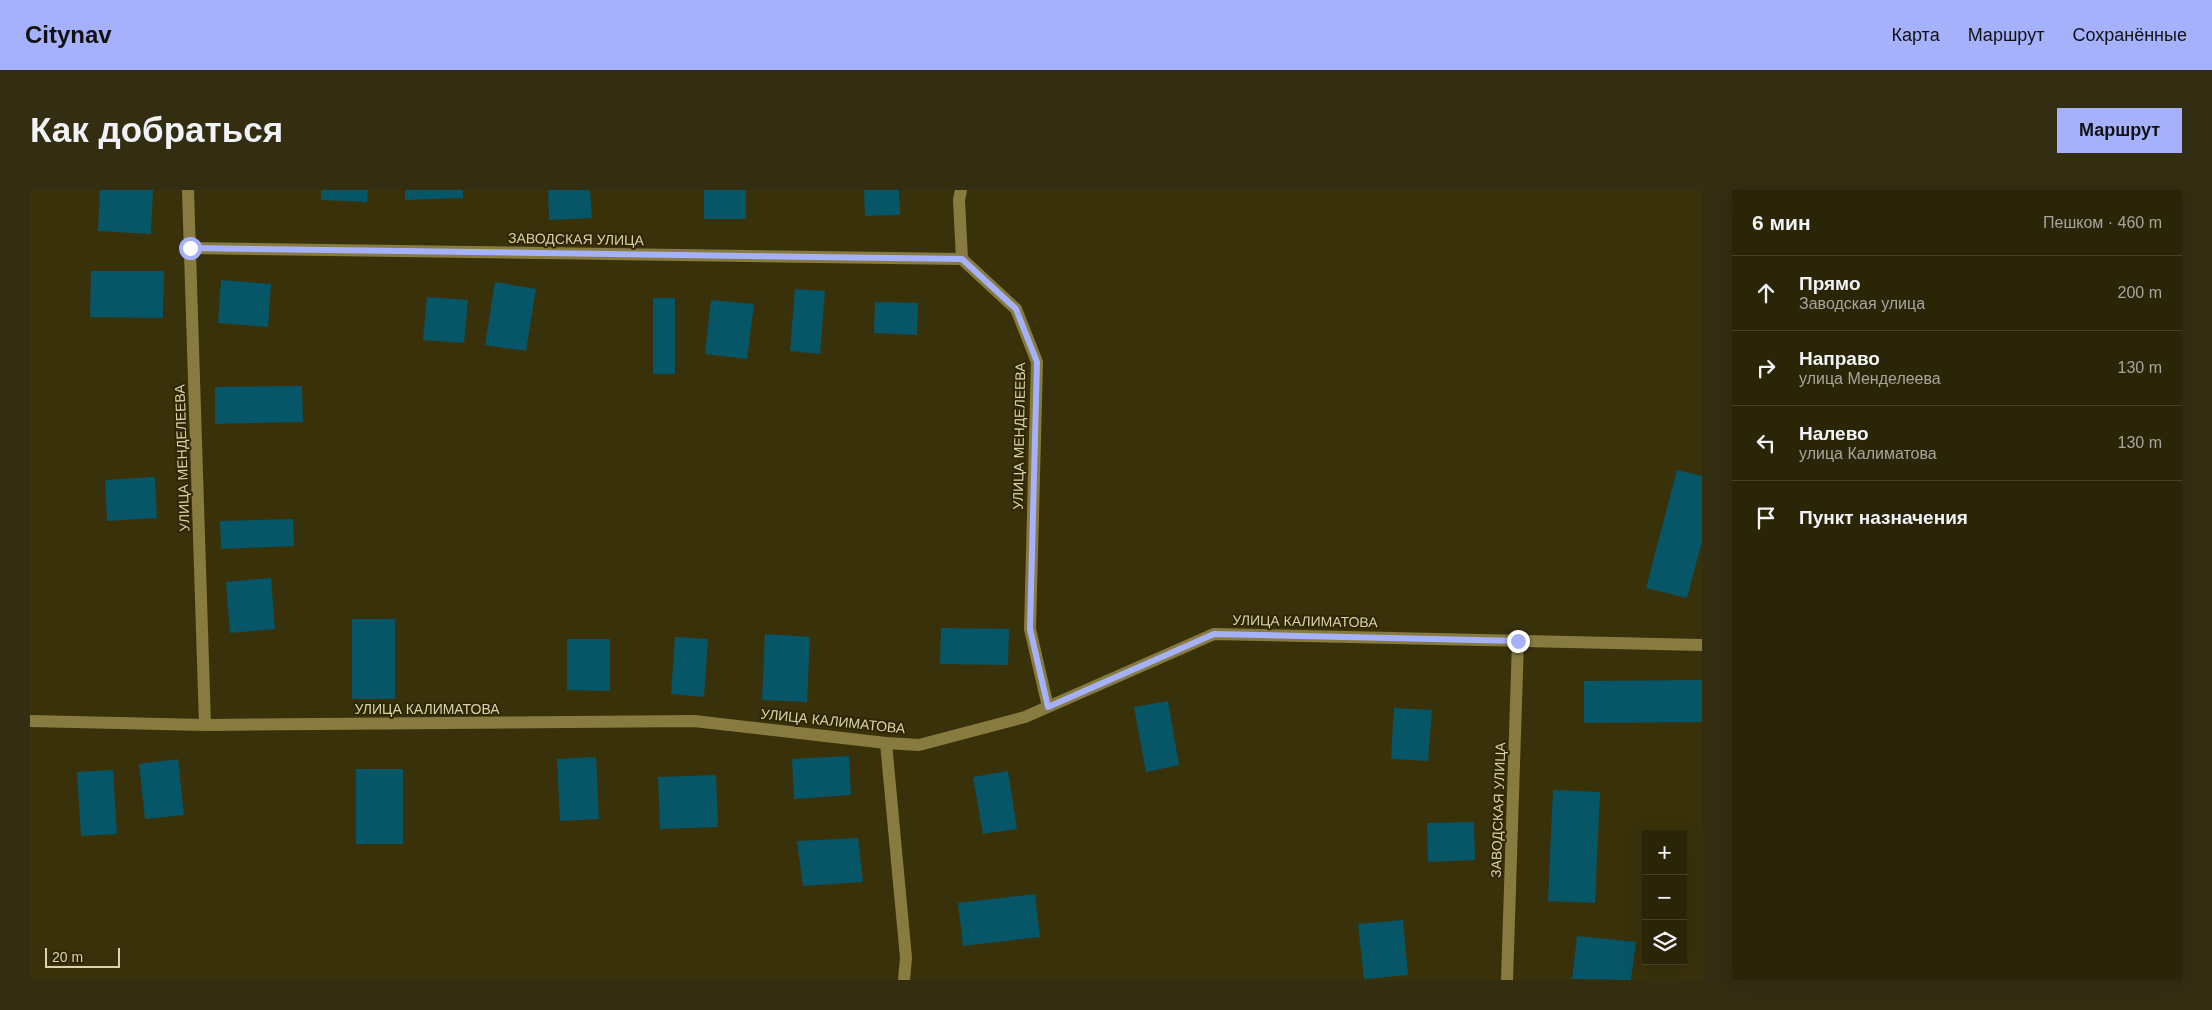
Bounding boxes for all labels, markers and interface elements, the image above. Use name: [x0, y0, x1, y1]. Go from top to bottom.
text: Citynav: [25, 21, 112, 48]
text: Карта: [1892, 25, 1940, 45]
text: Маршрут: [1968, 25, 2044, 45]
text: Сохранённые: [2072, 25, 2187, 45]
button: Маршрут: [2057, 108, 2182, 153]
text: Как добраться: [30, 110, 283, 149]
text: 6 мин: [1752, 211, 1811, 234]
text: Пешком · 460 m: [2043, 214, 2162, 231]
street label: ЗАВОДСКАЯ УЛИЦА: [508, 230, 645, 248]
route start: [179, 237, 202, 260]
text: Прямо: [1799, 273, 1861, 294]
icon: ahead: [1752, 279, 1780, 307]
text: 200 m: [2118, 284, 2162, 301]
text: Заводская улица: [1799, 295, 1925, 312]
text: Направо: [1799, 348, 1880, 369]
icon: right: [1752, 354, 1780, 382]
text: 130 m: [2118, 359, 2162, 376]
street label: УЛИЦА МЕНДЕЛЕЕВА: [1010, 362, 1028, 510]
text: улица Менделеева: [1799, 370, 1941, 387]
street label: УЛИЦА МЕНДЕЛЕЕВА: [171, 383, 193, 532]
text: Налево: [1799, 423, 1869, 444]
icon: left: [1752, 429, 1780, 457]
text: 130 m: [2118, 434, 2162, 451]
text: улица Калиматова: [1799, 445, 1937, 462]
icon: arrive: [1752, 504, 1780, 532]
text: Пункт назначения: [1799, 507, 1968, 528]
street label: УЛИЦА КАЛИМАТОВА: [1232, 612, 1378, 630]
route end: [1507, 630, 1530, 653]
street label: УЛИЦА КАЛИМАТОВА: [354, 701, 500, 717]
street label: УЛИЦА КАЛИМАТОВА: [760, 705, 907, 737]
street label: ЗАВОДСКАЯ УЛИЦА: [1488, 741, 1508, 878]
map controls: [1642, 830, 1687, 965]
button: +: [1642, 830, 1687, 875]
button: −: [1642, 875, 1687, 920]
button: layers: [1642, 920, 1687, 965]
scale bar: [45, 945, 120, 968]
text: 20 m: [52, 949, 83, 965]

